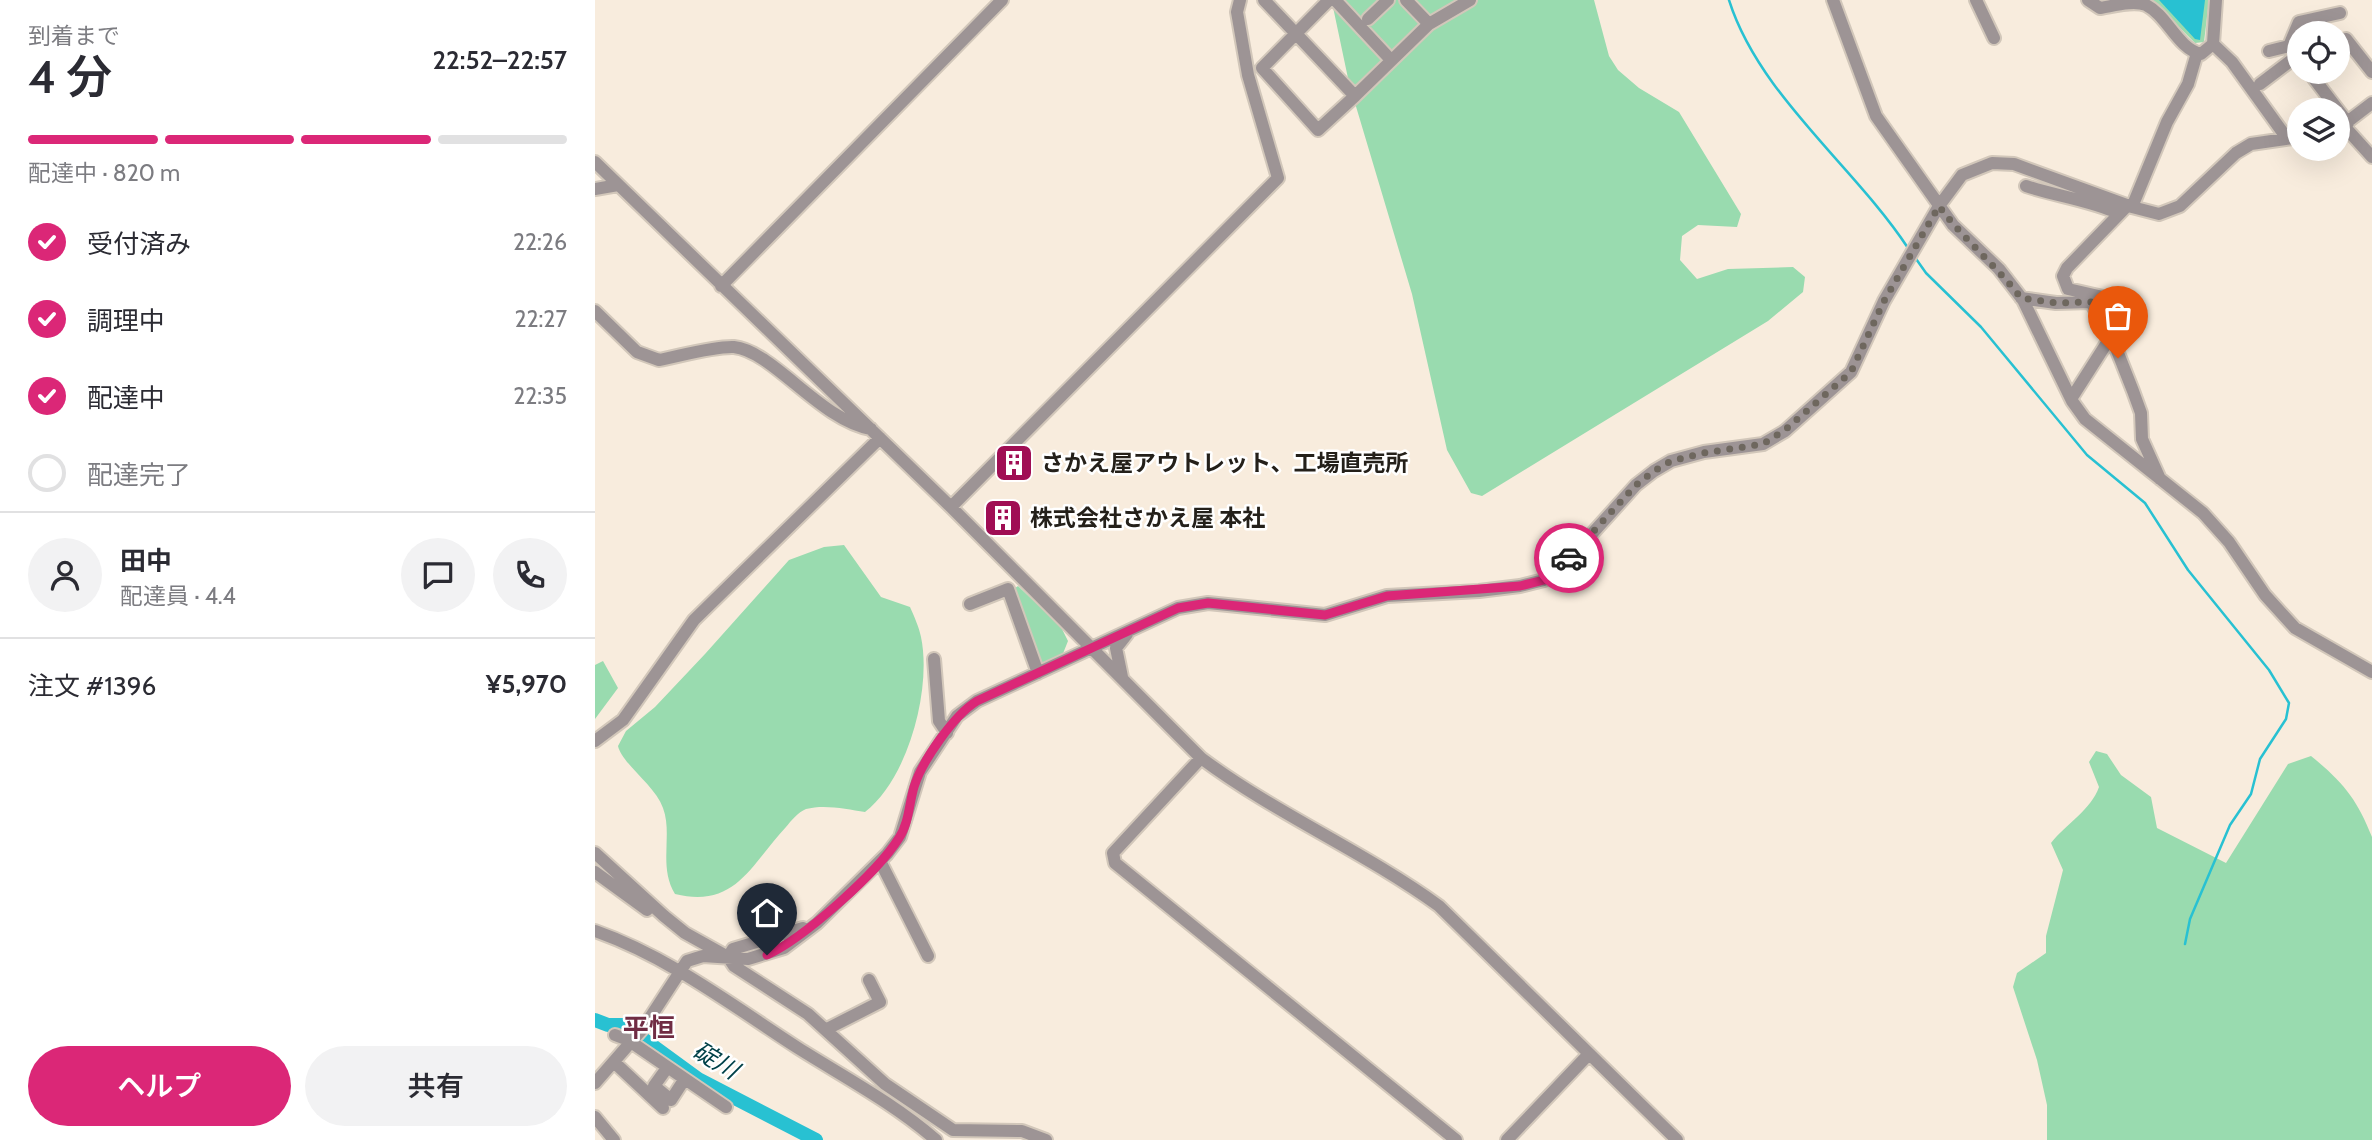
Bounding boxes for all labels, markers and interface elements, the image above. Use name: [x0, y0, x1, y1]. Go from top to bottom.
map controls: [2287, 21, 2350, 161]
button: locate: [2287, 21, 2350, 84]
text: 到着まで: [28, 22, 120, 50]
text: 22:52–22:57: [432, 44, 567, 76]
text: 4 分: [28, 49, 112, 105]
button: layers: [2287, 98, 2350, 161]
text: 配達中 · 820 m: [28, 159, 180, 187]
icon: check: [28, 223, 66, 261]
text: 受付済み: [87, 228, 191, 260]
text: 22:26: [513, 228, 567, 256]
pin: [2088, 286, 2148, 358]
icon: bag: [2099, 297, 2137, 335]
icon: check: [28, 300, 66, 338]
text: 調理中: [87, 305, 165, 337]
text: 22:27: [514, 305, 567, 333]
icon: check: [28, 377, 66, 415]
text: 配達中: [87, 382, 165, 414]
text: 22:35: [513, 382, 567, 410]
building icon: さかえ屋アウトレット、工場直売所: [993, 442, 1035, 484]
place label: さかえ屋アウトレット、工場直売所: [1041, 449, 1409, 477]
text: 配達完了: [87, 459, 191, 491]
building icon: 株式会社さかえ屋 本社: [982, 497, 1024, 539]
place label: 株式会社さかえ屋 本社: [1030, 504, 1265, 532]
courier: [1534, 523, 1604, 593]
button: person: [28, 538, 102, 612]
button: chat: [401, 538, 475, 612]
button: phone: [493, 538, 567, 612]
icon: car: [1550, 539, 1588, 577]
text: 田中: [120, 545, 172, 577]
text: 配達員 · 4.4: [120, 582, 236, 610]
text: ¥5,970: [486, 668, 567, 700]
text: 注文 #1396: [28, 670, 156, 702]
pin: [737, 883, 797, 955]
icon: home: [748, 894, 786, 932]
district label: 平恒: [623, 1012, 675, 1044]
water label: 碇川: [688, 1035, 747, 1086]
button: ヘルプ: [28, 1046, 291, 1126]
button: 共有: [305, 1046, 567, 1126]

